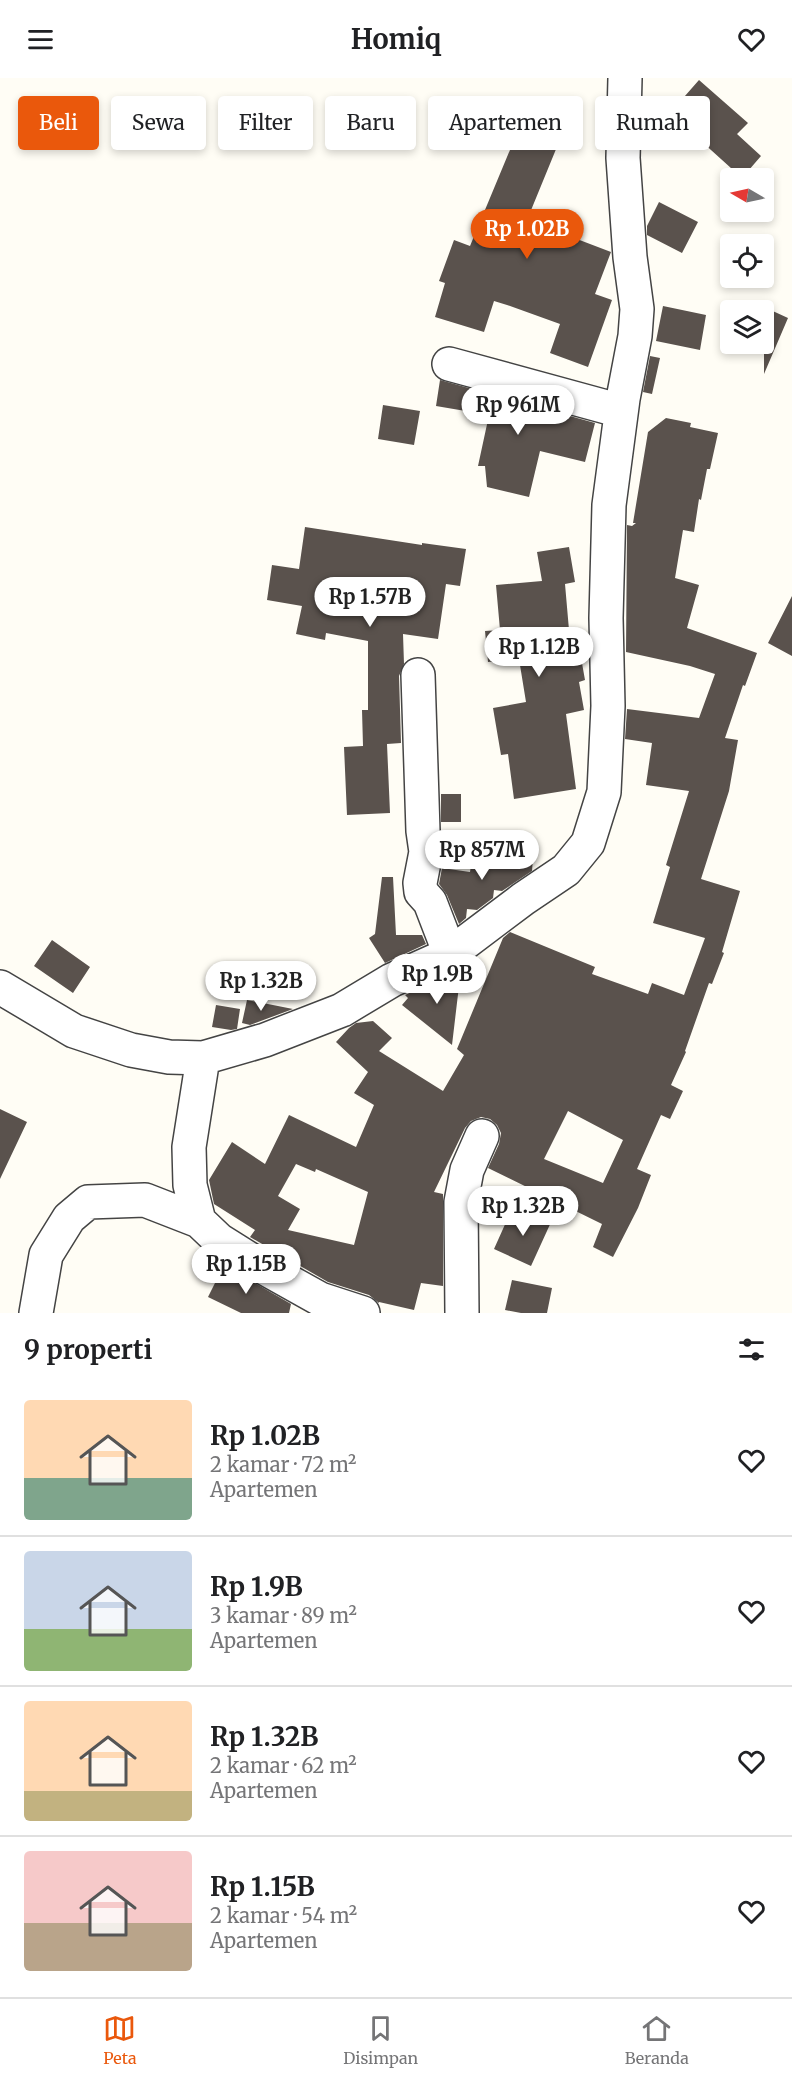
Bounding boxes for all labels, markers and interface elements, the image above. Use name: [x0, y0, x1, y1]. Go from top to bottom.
text: Homiq: [351, 22, 441, 56]
icon: menu: [24, 23, 57, 56]
icon: heart: [735, 23, 768, 56]
chip: Beli: [18, 96, 99, 150]
chip: Sewa: [111, 96, 206, 150]
chip: Filter: [218, 96, 313, 150]
chip: Baru: [325, 96, 416, 150]
chip: Apartemen: [428, 96, 583, 150]
chip: Rumah: [595, 96, 710, 150]
north arrow: [720, 168, 774, 222]
map controls: [720, 168, 774, 354]
pin: Rp 1.02B: [465, 209, 589, 260]
text: Rp 1.02B: [485, 216, 569, 241]
button: locate: [720, 234, 774, 288]
button: layers: [720, 300, 774, 354]
pin: Rp 961M: [463, 385, 573, 436]
text: Rp 961M: [476, 392, 560, 417]
pin: Rp 1.57B: [308, 577, 432, 628]
text: Rp 1.57B: [328, 584, 412, 609]
pin: Rp 1.12B: [477, 627, 601, 678]
text: Rp 1.12B: [498, 634, 580, 659]
pin: Rp 857M: [427, 830, 537, 881]
text: Rp 857M: [439, 837, 525, 862]
pin: Rp 1.9B: [382, 954, 492, 1005]
pin: Rp 1.32B: [199, 961, 323, 1012]
text: Rp 1.9B: [401, 961, 473, 986]
text: Rp 1.32B: [219, 968, 303, 993]
pin: Rp 1.32B: [461, 1186, 585, 1237]
text: Rp 1.32B: [481, 1193, 565, 1218]
pin: Rp 1.15B: [184, 1244, 308, 1295]
text: Rp 1.15B: [206, 1251, 286, 1276]
text: 9 properti: [24, 1333, 152, 1366]
icon: filters: [735, 1333, 768, 1366]
text: Rp 1.02B: [210, 1419, 320, 1452]
icon: home: [72, 1424, 144, 1496]
icon: heart: [735, 1444, 768, 1477]
text: 2 kamar · 72 m²: [210, 1452, 357, 1477]
text: Apartemen: [210, 1477, 317, 1502]
text: Rp 1.9B: [210, 1570, 303, 1603]
icon: home: [72, 1575, 144, 1647]
icon: heart: [735, 1595, 768, 1628]
text: 3 kamar · 89 m²: [210, 1603, 357, 1628]
text: Apartemen: [210, 1628, 317, 1653]
text: Rp 1.32B: [210, 1720, 318, 1753]
icon: home: [72, 1725, 144, 1797]
icon: heart: [735, 1745, 768, 1778]
text: 2 kamar · 62 m²: [210, 1753, 357, 1778]
text: Apartemen: [210, 1778, 317, 1803]
text: Rp 1.15B: [210, 1870, 315, 1903]
icon: home: [72, 1875, 144, 1947]
icon: heart: [735, 1895, 768, 1928]
text: 2 kamar · 54 m²: [210, 1903, 357, 1928]
text: Apartemen: [210, 1928, 317, 1953]
tab: Peta: [103, 2012, 137, 2068]
tab: Disimpan: [343, 2012, 418, 2068]
tab: Beranda: [625, 2012, 689, 2068]

